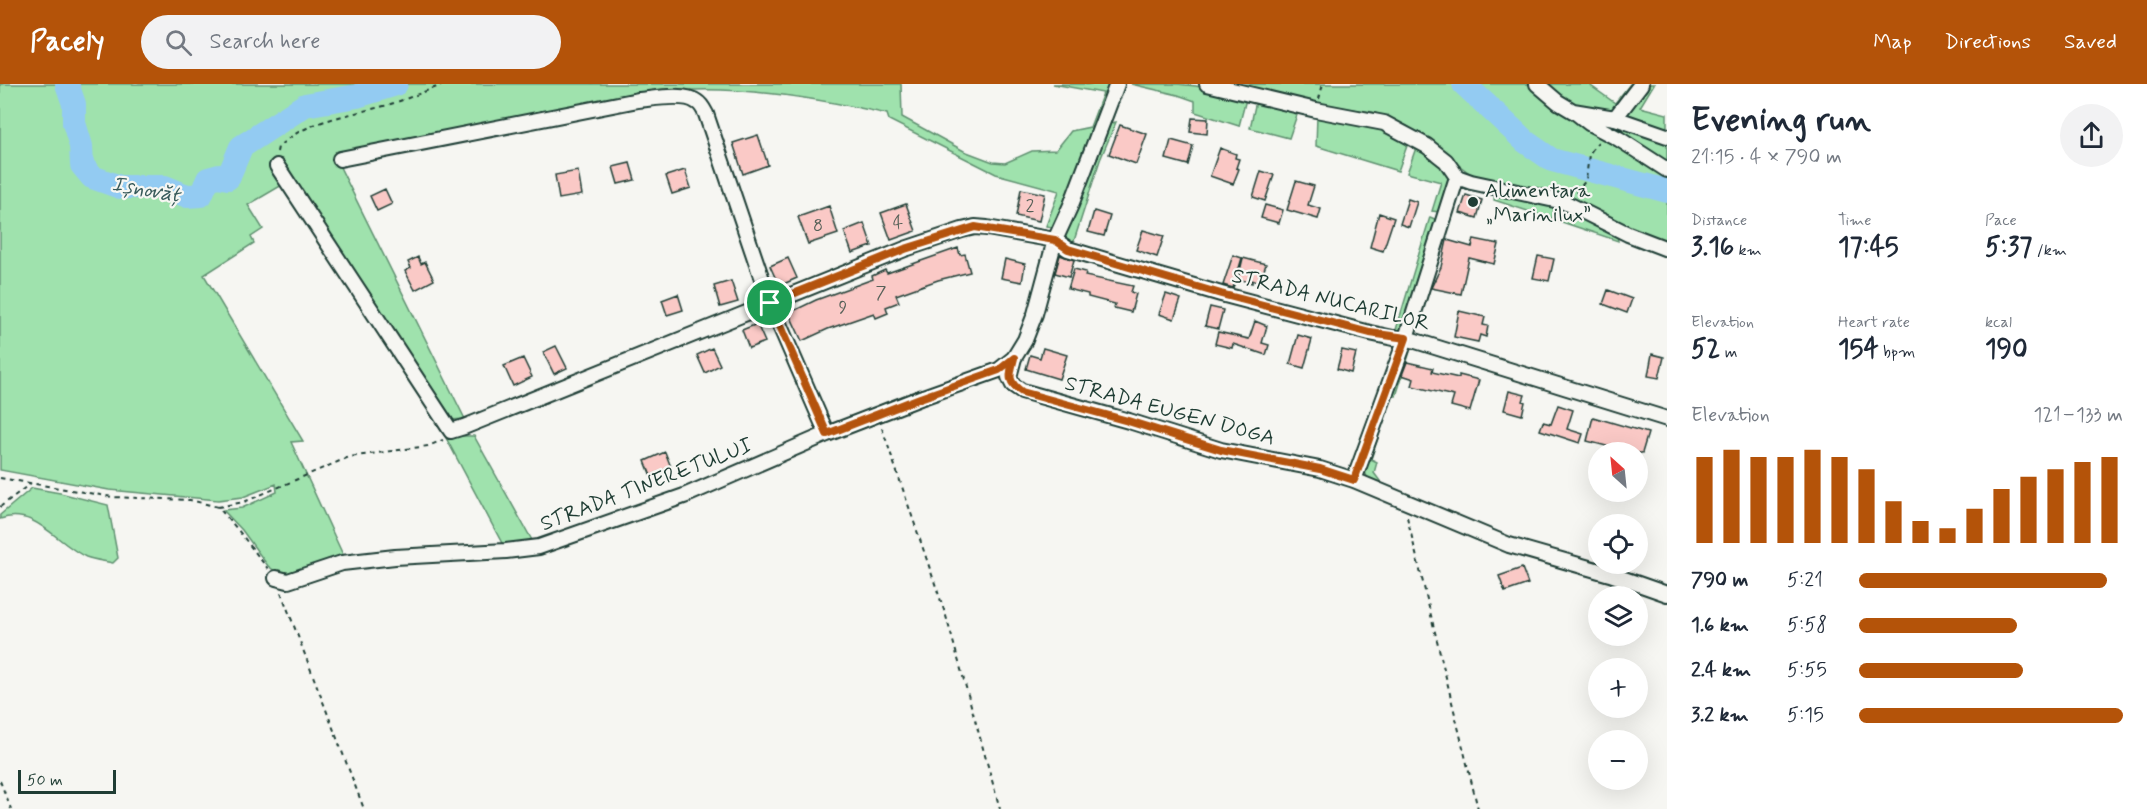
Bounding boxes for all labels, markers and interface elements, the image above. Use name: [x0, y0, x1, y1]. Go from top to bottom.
search box: [141, 15, 561, 69]
text: Pacely: [30, 24, 105, 61]
icon: search: [162, 26, 195, 59]
text: Search here: [210, 28, 320, 56]
text: Map: [1873, 28, 1912, 56]
text: Directions: [1945, 28, 2031, 56]
text: Saved: [2064, 28, 2117, 56]
text: Evening run: [1691, 99, 1871, 143]
button: share: [2060, 104, 2123, 167]
text: 21:15 · 4 × 790 m: [1691, 144, 1842, 171]
water label: Ișnovăț: [110, 170, 184, 210]
place label: Alimentara „Marinilux”: [1485, 177, 1591, 229]
house number: 2: [1026, 194, 1035, 218]
marker: Alimentara „Marinilux”: [1466, 195, 1480, 209]
text: Distance: [1691, 210, 1747, 231]
text: Time: [1838, 210, 1872, 231]
text: Pace: [1985, 210, 2017, 231]
house number: 4: [893, 211, 903, 235]
house number: 8: [813, 214, 823, 238]
text: 3.16: [1691, 231, 1734, 265]
text: 17:45: [1838, 231, 1899, 265]
text: 5:37: [1985, 231, 2032, 265]
text: km: [1734, 240, 1762, 261]
text: /km: [2032, 240, 2067, 261]
street label: STRADA NUCARILOR: [1229, 262, 1433, 338]
pin: [744, 277, 795, 328]
house number: 7: [876, 281, 887, 305]
icon: arrive: [753, 286, 786, 319]
house number: 9: [839, 296, 848, 320]
text: Elevation: [1691, 312, 1754, 333]
text: Heart rate: [1838, 312, 1910, 333]
text: kcal: [1985, 312, 2012, 333]
text: 52: [1691, 333, 1720, 367]
text: 154: [1838, 333, 1879, 367]
text: 190: [1985, 333, 2028, 367]
text: m: [1720, 342, 1737, 363]
text: bpm: [1879, 342, 1915, 363]
street label: STRADA EUGEN DOGA: [1062, 369, 1278, 452]
text: Elevation: [1691, 402, 1770, 429]
text: 121–133 m: [2033, 402, 2123, 429]
street label: STRADA TINERETULUI: [536, 432, 756, 538]
north arrow: [1588, 442, 1648, 502]
map controls: [1588, 442, 1648, 790]
button: locate: [1588, 514, 1648, 574]
text: 790 m: [1691, 567, 1748, 594]
text: 5:21: [1787, 567, 1823, 594]
button: layers: [1588, 586, 1648, 646]
text: 1.6 km: [1691, 612, 1749, 639]
text: 5:58: [1787, 612, 1827, 639]
text: 2.4 km: [1691, 657, 1751, 684]
text: 5:55: [1787, 657, 1827, 684]
button: +: [1588, 658, 1648, 718]
text: 3.2 km: [1691, 702, 1749, 729]
text: 5:15: [1787, 702, 1824, 729]
button: −: [1588, 730, 1648, 790]
scale bar: [18, 767, 116, 794]
text: 50 m: [27, 770, 63, 791]

